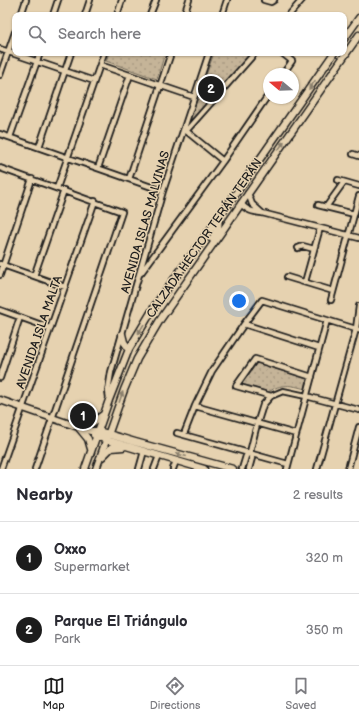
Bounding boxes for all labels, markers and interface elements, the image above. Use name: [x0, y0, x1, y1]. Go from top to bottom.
search box: [12, 12, 347, 56]
icon: search: [26, 23, 48, 45]
text: Search here: [58, 25, 141, 44]
north arrow: [263, 68, 299, 104]
pin: 2: [198, 74, 224, 104]
one-way arrow: [308, 80, 316, 90]
one-way arrow: [277, 141, 285, 151]
street label: AVENIDA ISLAS MALVINAS: [118, 149, 173, 295]
street label: CALZADA HÉCTOR TERÁN TERÁN: [142, 154, 265, 321]
street label: AVENIDA ISLA MALTA: [13, 273, 66, 391]
your location: [229, 291, 249, 311]
one-way arrow: [138, 323, 145, 335]
one-way arrow: [118, 391, 124, 403]
pin: 1: [70, 401, 96, 431]
one-way arrow: [175, 452, 187, 458]
text: Nearby: [16, 485, 73, 505]
text: 2 results: [293, 487, 343, 503]
text: Oxxo: [54, 540, 87, 559]
text: 1: [26, 550, 32, 566]
text: 320 m: [305, 550, 343, 566]
text: Supermarket: [54, 559, 130, 575]
text: Parque El Triángulo: [54, 612, 188, 631]
text: 2: [25, 622, 33, 638]
text: 350 m: [306, 622, 343, 638]
text: Park: [54, 631, 80, 647]
tab: Map: [43, 675, 65, 712]
tab: Directions: [150, 675, 200, 712]
tab: Saved: [286, 675, 316, 712]

